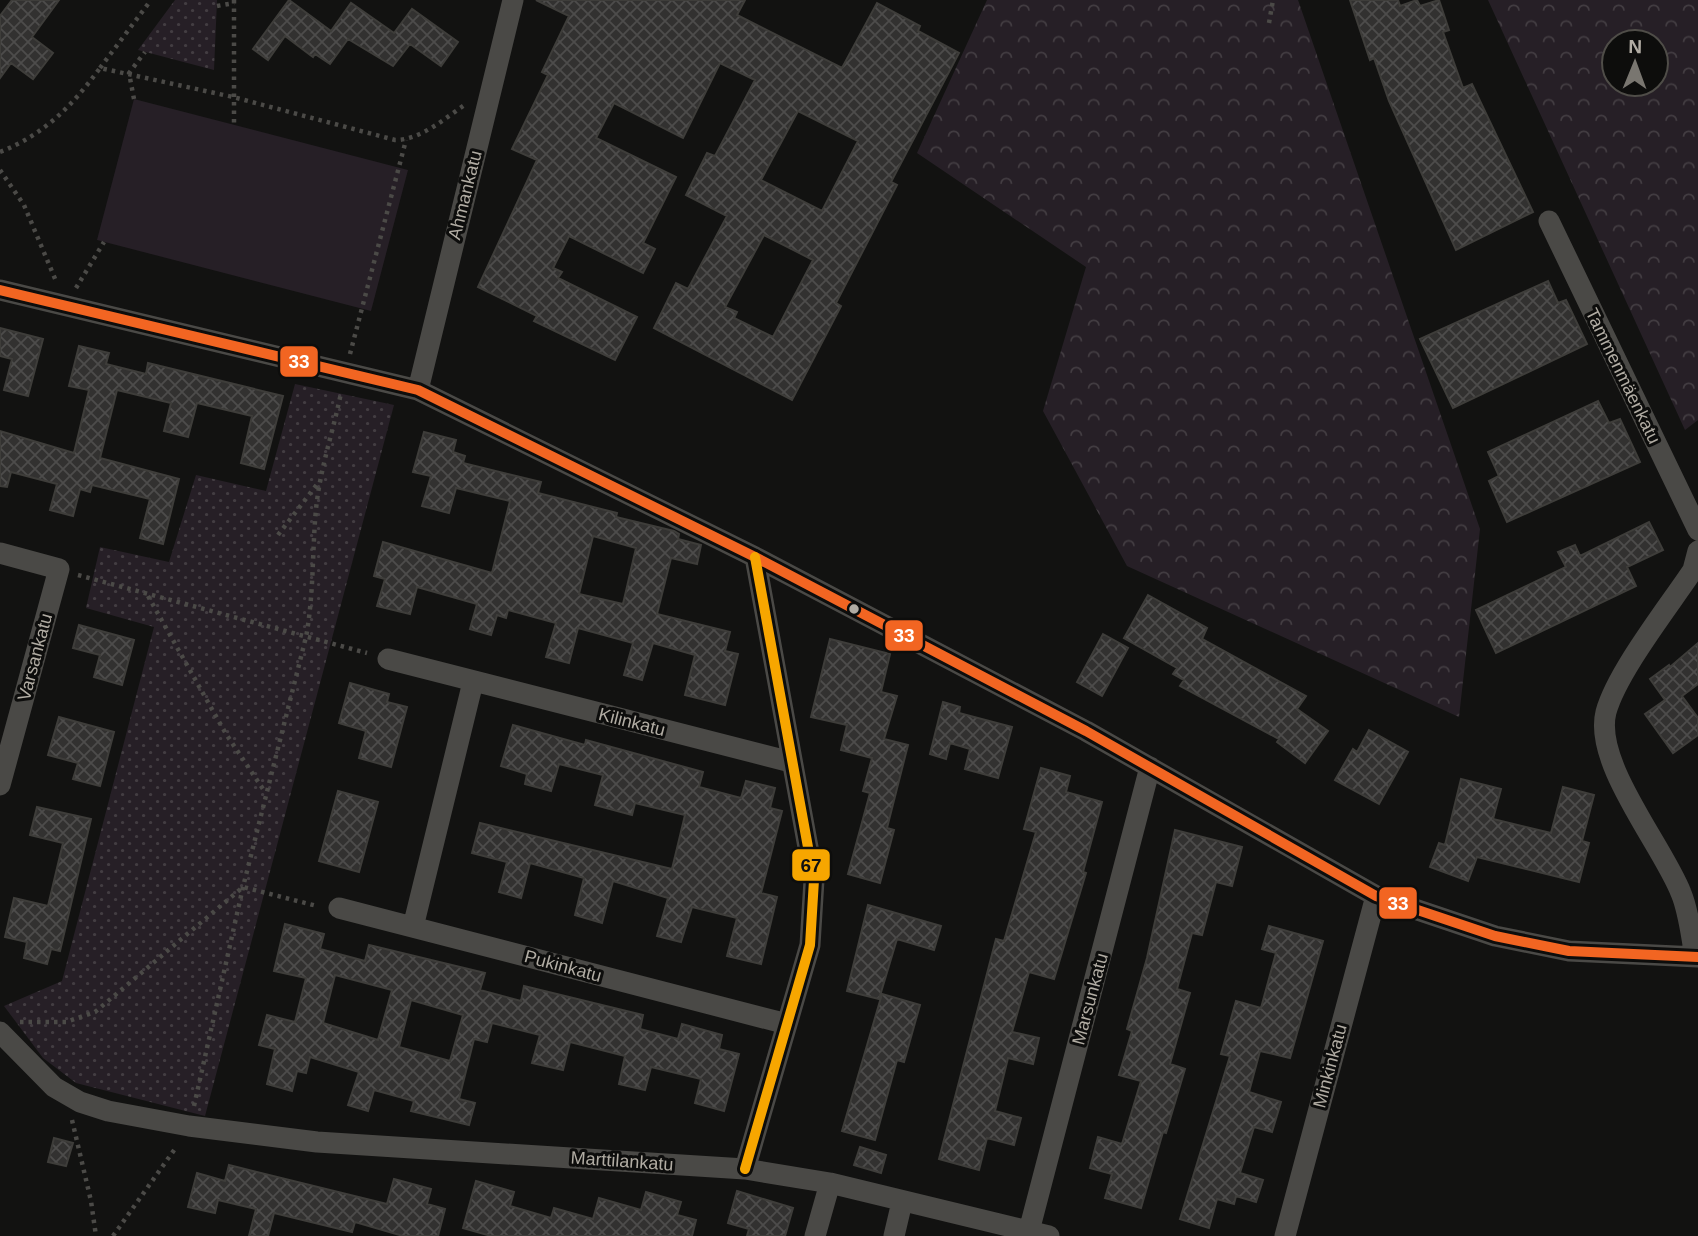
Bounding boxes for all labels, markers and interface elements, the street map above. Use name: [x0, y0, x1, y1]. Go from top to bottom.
north arrow: [1600, 28, 1670, 98]
text: N: [1628, 36, 1642, 57]
street label: Ahmankatu: [444, 148, 486, 242]
street label: Tammenmäenkatu: [1582, 305, 1664, 447]
line badge: 33: [279, 345, 319, 378]
text: 33: [288, 351, 310, 372]
unlabelled marker: [847, 602, 861, 616]
street label: Varsankatu: [14, 611, 56, 703]
line badge: 33: [884, 619, 924, 652]
text: 33: [893, 625, 915, 646]
street label: Kilinkatu: [597, 704, 667, 740]
line badge: 67: [791, 848, 831, 882]
text: 67: [800, 855, 822, 876]
line badge: 33: [1378, 886, 1418, 920]
text: 33: [1387, 893, 1409, 914]
street label: Pukinkatu: [522, 946, 604, 986]
street label: Marsunkatu: [1068, 951, 1112, 1047]
street label: Minkinkatu: [1309, 1022, 1351, 1110]
street label: Marttilankatu: [570, 1147, 674, 1175]

